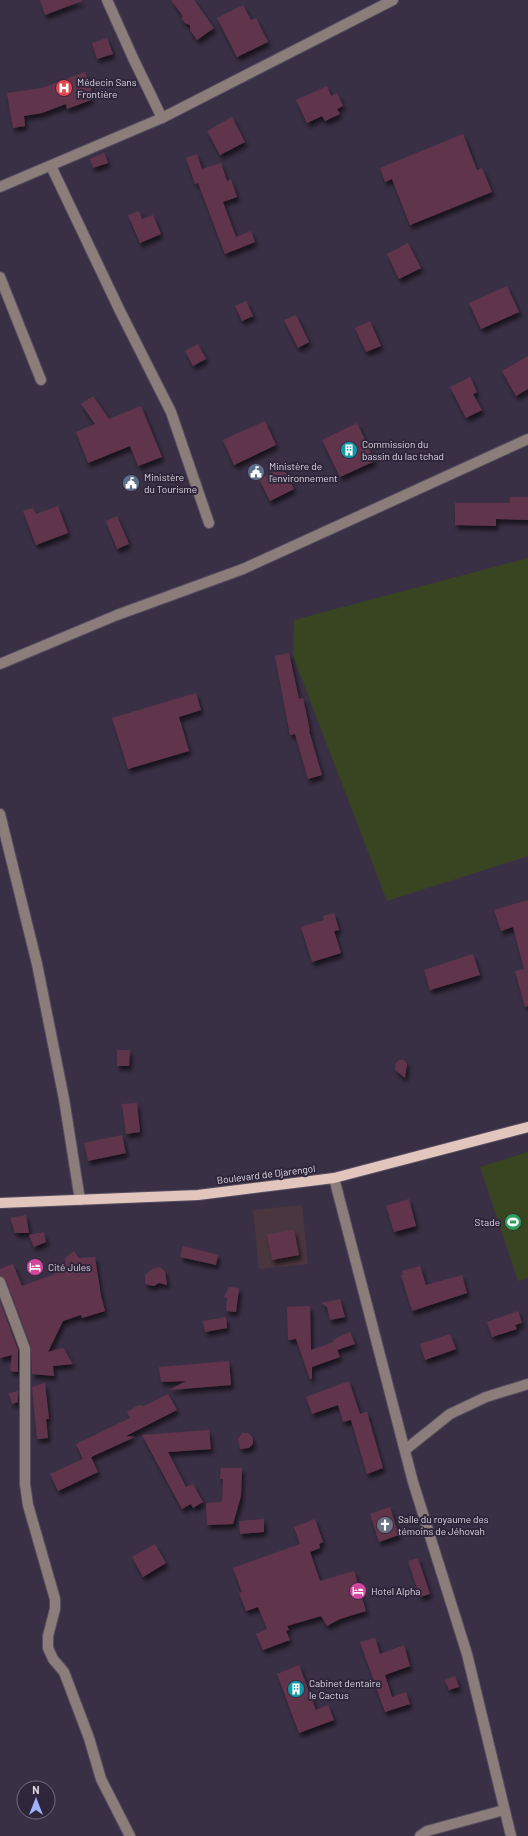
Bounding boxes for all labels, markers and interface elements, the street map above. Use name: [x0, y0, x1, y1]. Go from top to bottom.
place label: Médecin Sans Frontière: [77, 76, 137, 100]
hospital icon: Médecin Sans Frontière: [54, 78, 74, 98]
place label: Commission du bassin du lac tchad: [362, 438, 444, 462]
building icon: Commission du bassin du lac tchad: [339, 440, 359, 460]
place label: Ministère de l'environnement: [269, 460, 338, 484]
public building icon: Ministère de l'environnement: [246, 462, 266, 482]
place label: Ministère du Tourisme: [144, 471, 197, 495]
public building icon: Ministère du Tourisme: [121, 473, 141, 493]
street label: Boulevard de Djarengol: [216, 1162, 316, 1186]
sports icon: Stade: [503, 1212, 523, 1232]
place label: Stade: [475, 1216, 500, 1228]
hotel icon: Cité Jules: [25, 1257, 45, 1277]
place label: Cité Jules: [48, 1261, 91, 1273]
place label: Salle du royaume des témoins de Jéhovah: [398, 1513, 489, 1537]
church icon: Salle du royaume des témoins de Jéhovah: [375, 1515, 395, 1535]
hotel icon: Hotel Alpha: [348, 1581, 368, 1601]
place label: Hotel Alpha: [371, 1585, 420, 1597]
place label: Cabinet dentaire le Cactus: [309, 1677, 381, 1701]
building icon: Cabinet dentaire le Cactus: [286, 1679, 306, 1699]
north arrow: [16, 1780, 56, 1820]
text: N: [32, 1783, 40, 1796]

